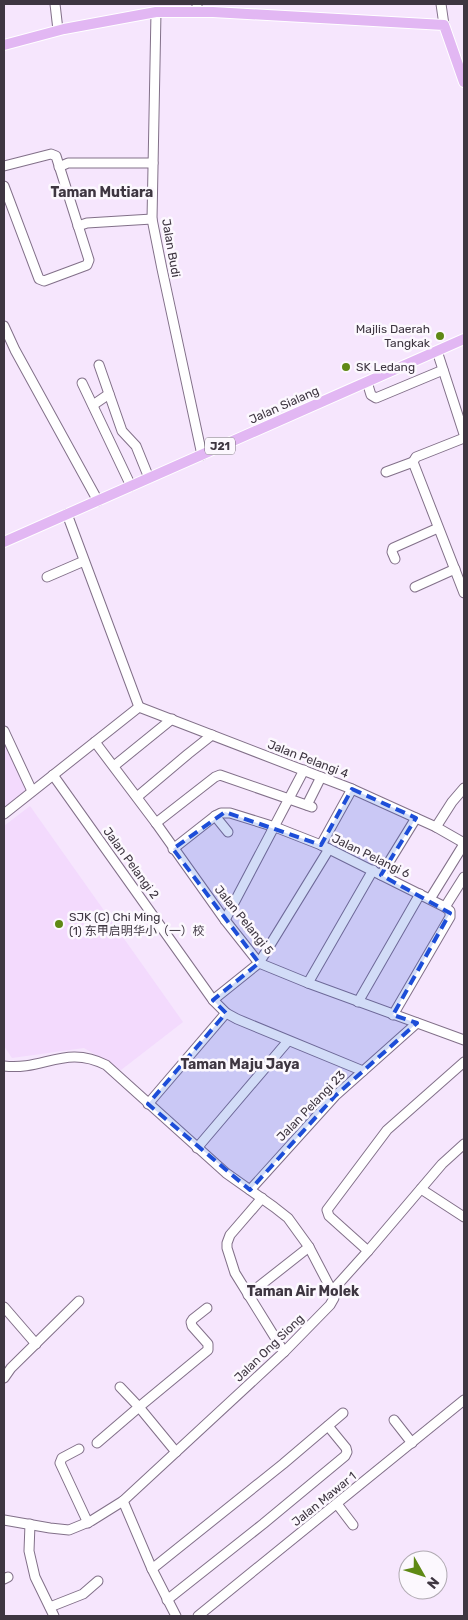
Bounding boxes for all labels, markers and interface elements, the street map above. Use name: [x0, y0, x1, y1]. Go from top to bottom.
district label: Taman Mutiara: [51, 184, 153, 201]
street label: Jalan Budi: [159, 218, 183, 278]
place label: Majlis Daerah Tangkak: [356, 322, 431, 350]
marker: Majlis Daerah Tangkak: [434, 330, 446, 342]
place label: SK Ledang: [356, 360, 415, 374]
marker: SK Ledang: [340, 361, 352, 373]
street label: Jalan Sialang: [247, 383, 321, 427]
road number: J21: [205, 438, 235, 454]
street label: Jalan Pelangi 4: [266, 737, 351, 781]
street label: Jalan Pelangi 2: [100, 824, 162, 902]
street label: Jalan Pelangi 6: [330, 831, 412, 881]
street label: Jalan Pelangi 5: [212, 882, 276, 958]
place label: SJK (C) Chi Ming (1) 东甲启明华小（一）校: [69, 910, 205, 938]
marker: SJK (C) Chi Ming (1) 东甲启明华小（一）校: [53, 918, 65, 930]
district label: Taman Maju Jaya: [180, 1056, 300, 1073]
street label: Jalan Pelangi 23: [274, 1068, 348, 1144]
district label: Taman Air Molek: [247, 1283, 360, 1300]
street label: Jalan Ong Siong: [231, 1311, 307, 1385]
street label: Jalan Mawar 1: [289, 1469, 359, 1529]
north arrow: [398, 1550, 448, 1600]
text: N: [423, 1574, 442, 1592]

